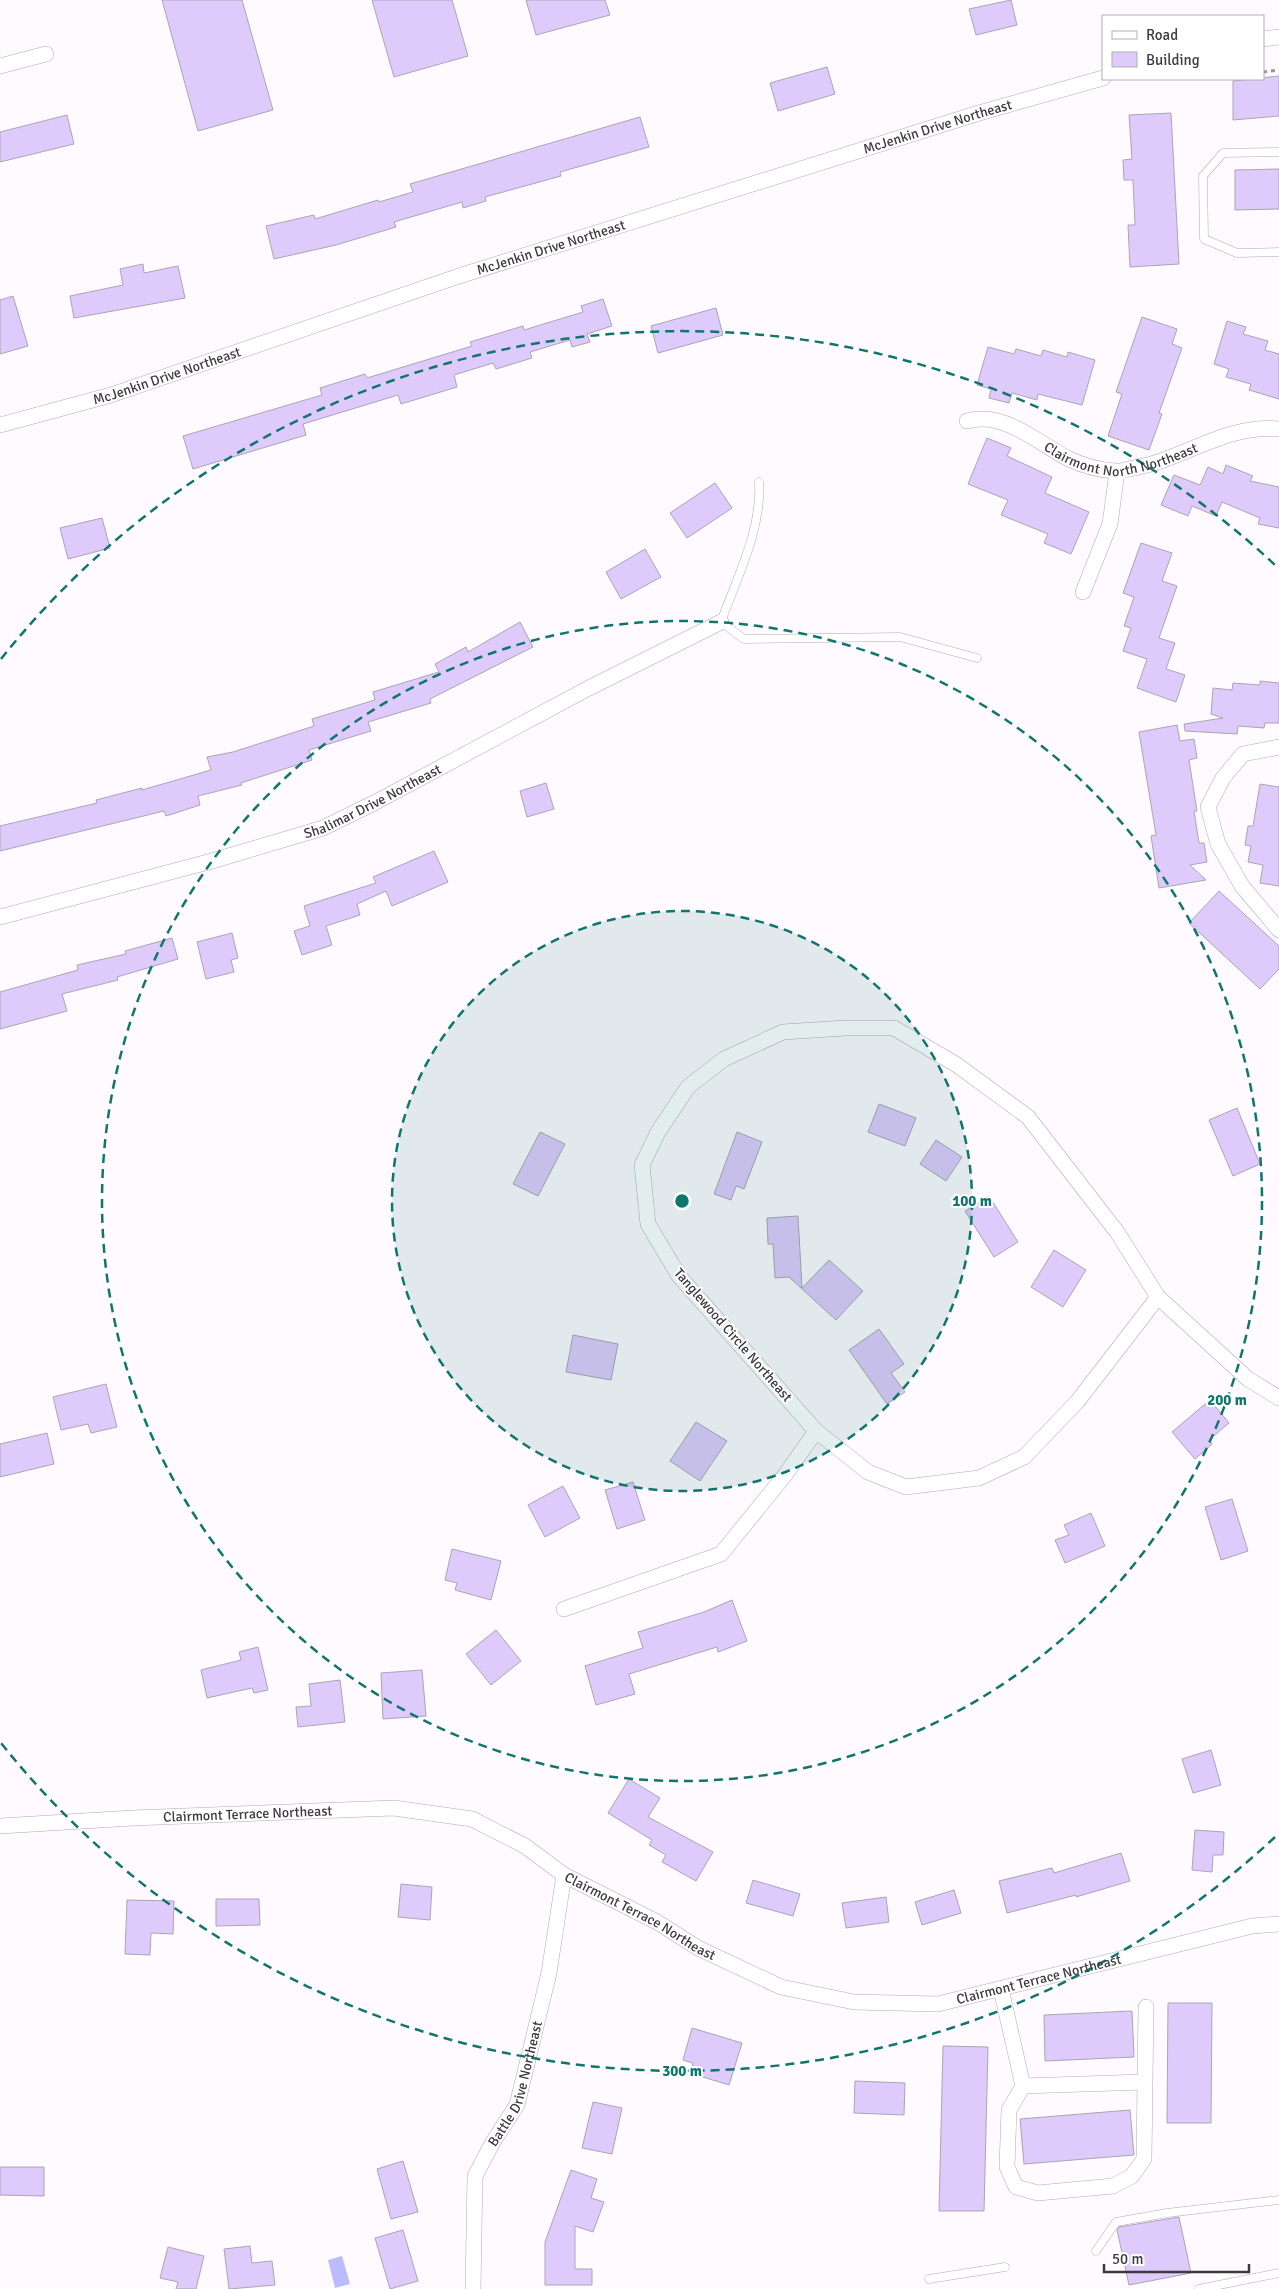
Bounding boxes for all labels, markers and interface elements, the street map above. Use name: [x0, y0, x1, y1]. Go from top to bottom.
legend: [1102, 15, 1264, 80]
text: Road: [1146, 26, 1178, 44]
text: Building: [1146, 51, 1200, 69]
street label: McJenkin Drive Northeast: [861, 96, 1014, 157]
street label: McJenkin Drive Northeast: [474, 216, 627, 278]
street label: McJenkin Drive Northeast: [91, 343, 243, 408]
street label: Clairmont North Northeast: [1041, 435, 1201, 451]
text: Clairmont North Northeast: [1041, 438, 1200, 480]
street label: Shalimar Drive Northeast: [302, 760, 444, 842]
centre of rings: [673, 1192, 691, 1210]
text: 100 m: [952, 1192, 992, 1210]
street label: Tanglewood Circle Northeast: [670, 1265, 796, 1405]
text: 200 m: [1207, 1391, 1247, 1409]
street label: Clairmont Terrace Northeast: [163, 1802, 333, 1825]
street label: Clairmont Terrace Northeast: [562, 1868, 719, 1964]
street label: Clairmont Terrace Northeast: [954, 1950, 1123, 2008]
street label: Battle Drive Northeast: [484, 2019, 546, 2149]
text: 300 m: [662, 2062, 702, 2080]
scale bar: [1104, 2242, 1249, 2274]
text: 50 m: [1112, 2250, 1143, 2268]

